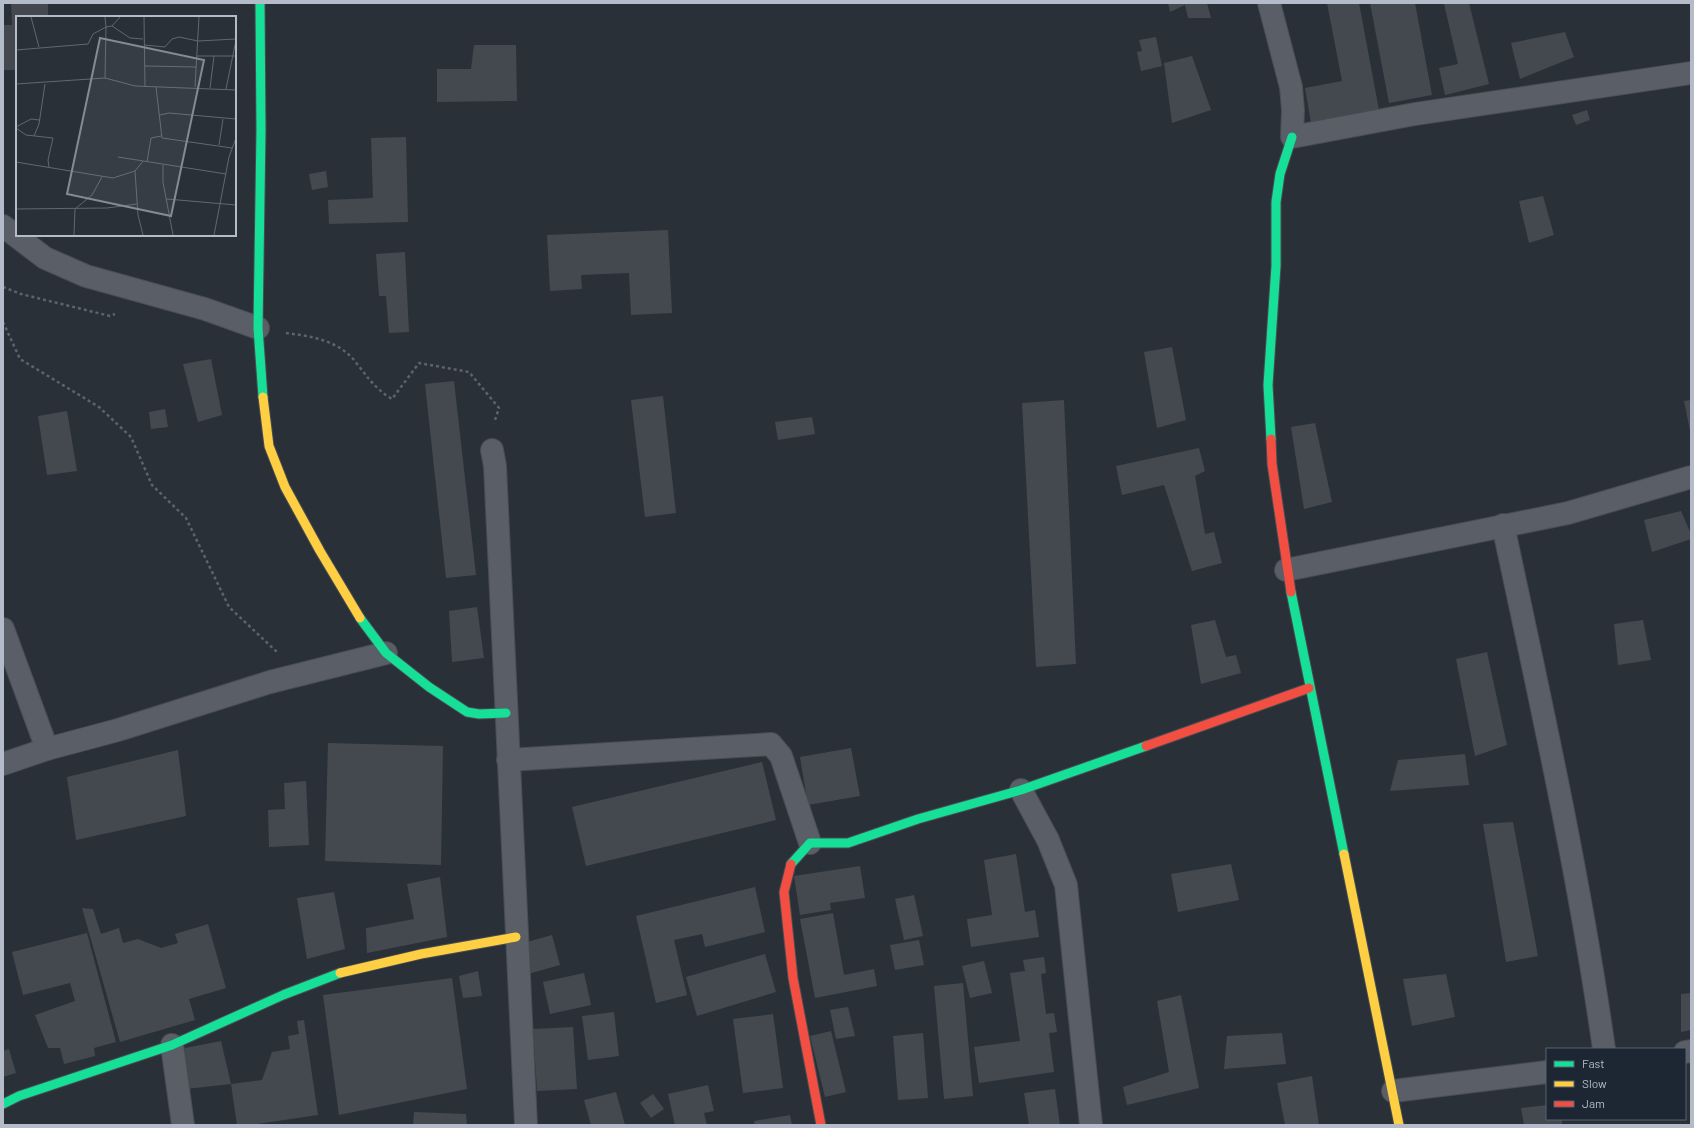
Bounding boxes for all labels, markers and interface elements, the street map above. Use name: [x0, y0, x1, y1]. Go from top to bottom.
inset map: [16, 16, 236, 236]
legend: [1546, 1048, 1686, 1120]
text: Fast: [1582, 1056, 1605, 1070]
text: Slow: [1582, 1076, 1607, 1090]
text: Jam: [1582, 1096, 1605, 1110]

